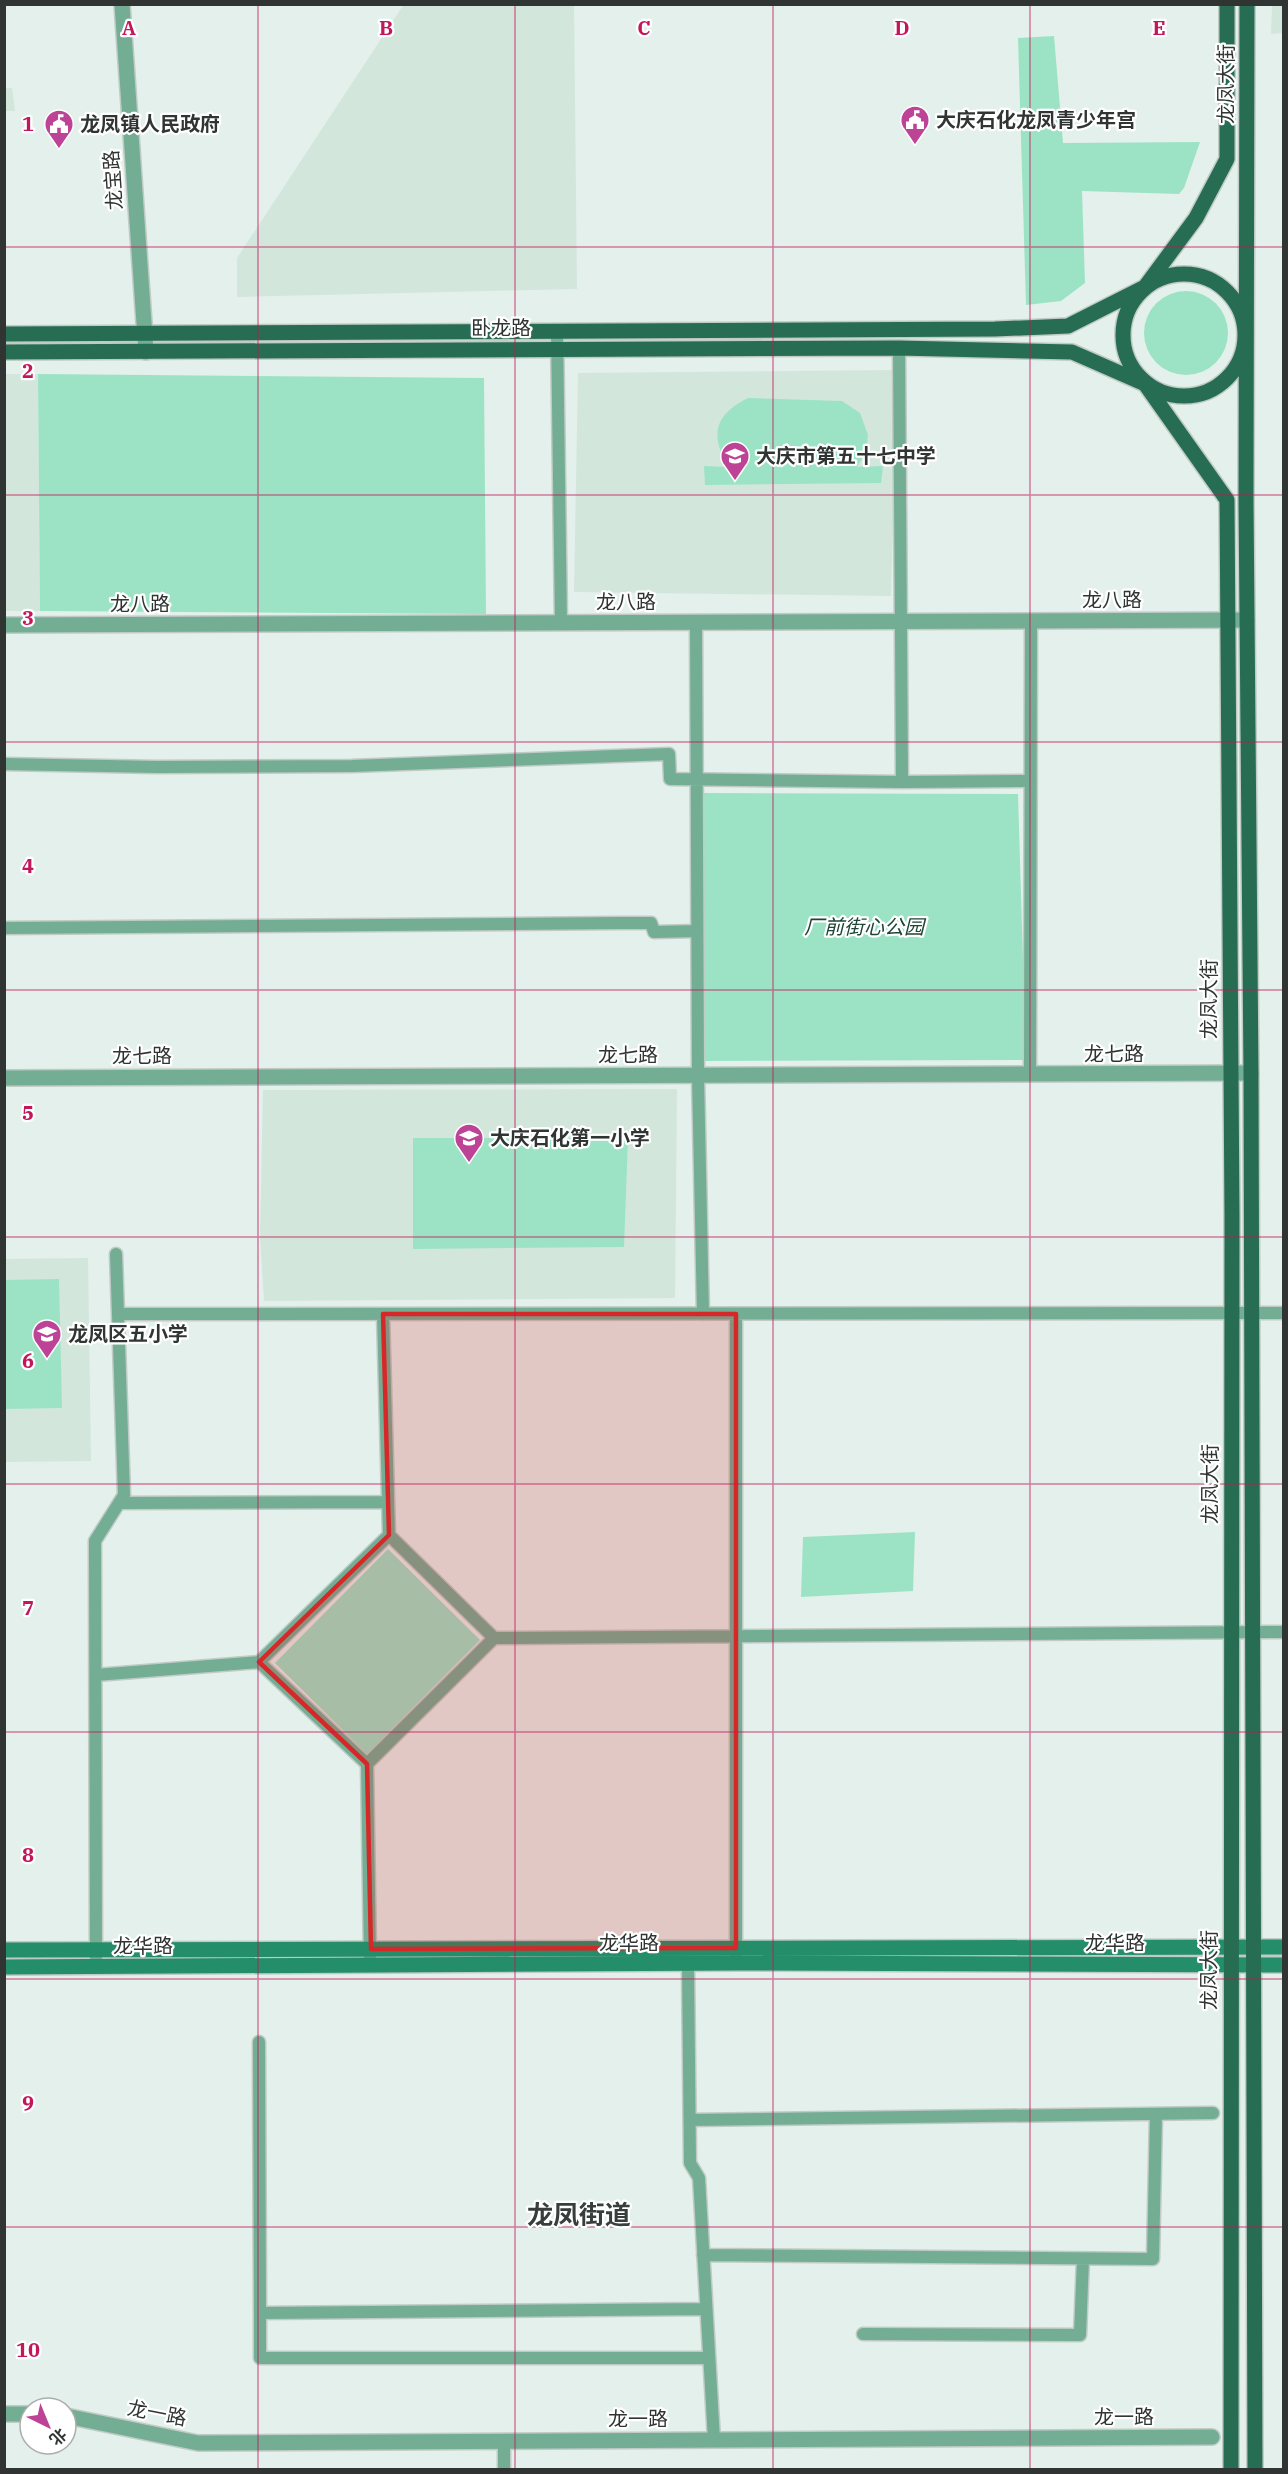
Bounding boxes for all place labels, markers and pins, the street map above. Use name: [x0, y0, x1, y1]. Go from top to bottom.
public building icon: 大庆石化龙凤青少年宫: [899, 104, 931, 146]
place label: 大庆石化龙凤青少年宫: [936, 106, 1136, 133]
public building icon: 龙凤镇人民政府: [43, 108, 75, 150]
place label: 龙凤镇人民政府: [80, 110, 220, 137]
school or university icon: 大庆市第五十七中学: [719, 440, 751, 482]
place label: 大庆市第五十七中学: [756, 442, 936, 469]
school or university icon: 大庆石化第一小学: [453, 1122, 485, 1164]
place label: 大庆石化第一小学: [490, 1124, 650, 1151]
school or university icon: 龙凤区五小学: [31, 1318, 63, 1360]
place label: 龙凤区五小学: [68, 1320, 188, 1347]

